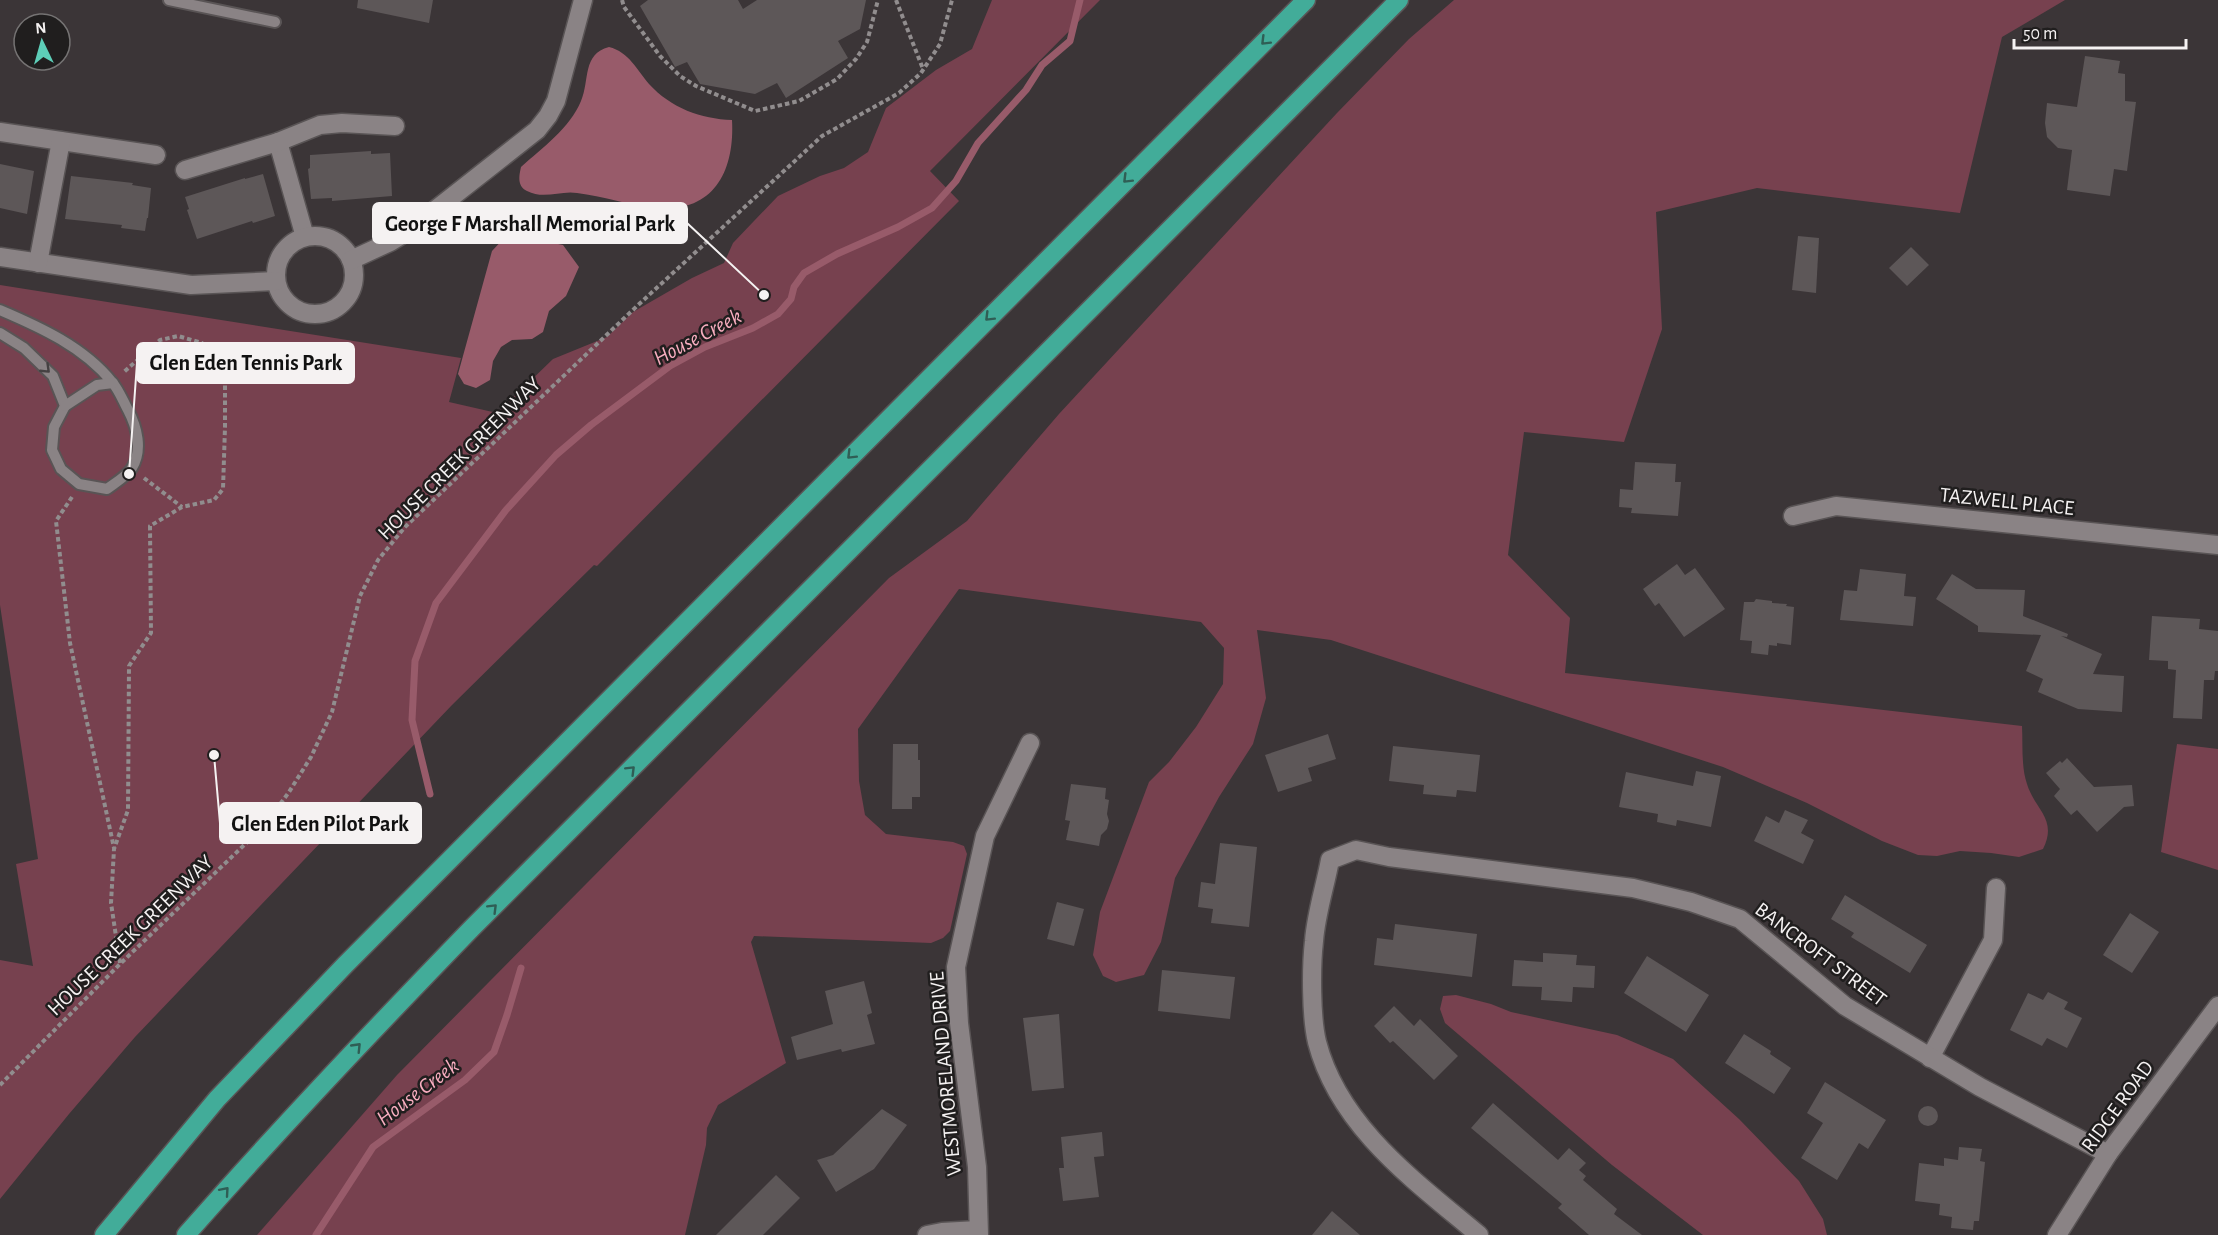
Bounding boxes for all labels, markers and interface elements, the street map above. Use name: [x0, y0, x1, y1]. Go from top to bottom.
north arrow: [12, 12, 72, 72]
scale bar: [2014, 12, 2186, 50]
text: N: [35, 20, 47, 37]
text: 50 m: [2023, 25, 2057, 43]
one-way arrow: [1261, 34, 1272, 45]
one-way arrow: [1123, 172, 1134, 183]
callout: George F Marshall Memorial Park: [373, 203, 687, 243]
text: George F Marshall Memorial Park: [385, 213, 675, 235]
water label: House Creek: [650, 305, 745, 369]
one-way arrow: [985, 310, 996, 321]
callout: Glen Eden Tennis Park: [137, 343, 354, 383]
text: Glen Eden Tennis Park: [150, 352, 343, 374]
one-way arrow: [38, 361, 49, 372]
street label: HOUSE CREEK GREENWAY: [374, 373, 545, 544]
one-way arrow: [847, 449, 858, 459]
street label: TAZWELL PLACE: [1939, 484, 2075, 519]
one-way arrow: [623, 766, 634, 777]
callout: Glen Eden Pilot Park: [220, 803, 421, 843]
text: Glen Eden Pilot Park: [231, 813, 409, 835]
street label: HOUSE CREEK GREENWAY: [44, 851, 217, 1020]
street label: BANCROFT STREET: [1751, 898, 1890, 1010]
one-way arrow: [486, 904, 497, 914]
street label: WESTMORELAND DRIVE: [926, 971, 965, 1177]
one-way arrow: [350, 1044, 361, 1054]
water label: House Creek: [373, 1054, 463, 1130]
street label: RIDGE ROAD: [2077, 1057, 2157, 1156]
one-way arrow: [218, 1187, 229, 1198]

